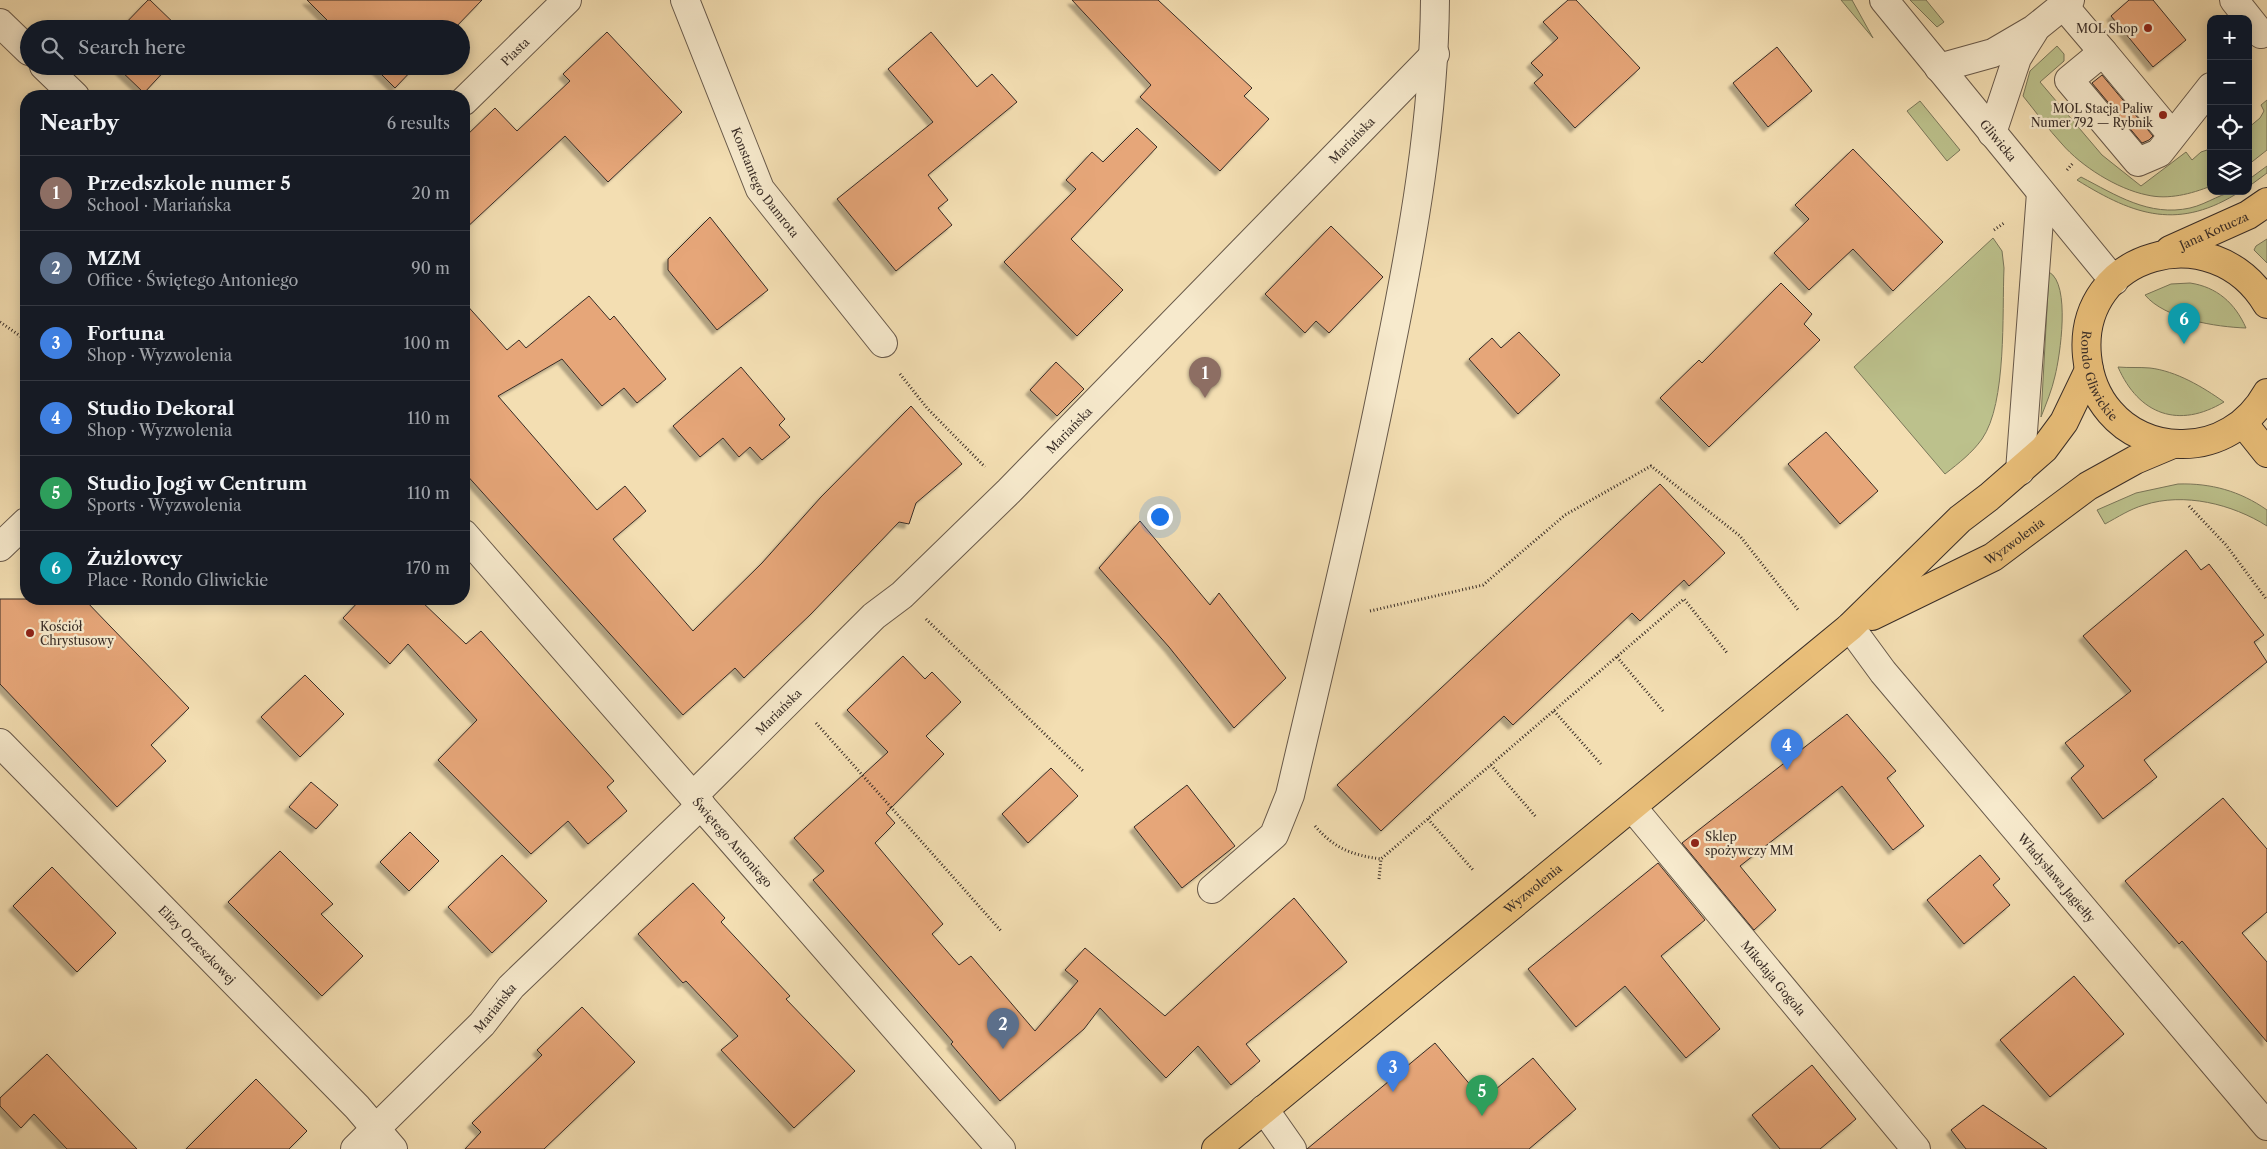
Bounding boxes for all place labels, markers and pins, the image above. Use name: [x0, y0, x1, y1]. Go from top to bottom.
place label: MOL Shop: [2076, 21, 2138, 36]
marker: MOL Shop: [2142, 22, 2154, 34]
place label: MOL Stacja Paliw Numer 792 — Rybnik: [2031, 101, 2154, 130]
marker: MOL Stacja Paliw Numer 792 — Rybnik: [2157, 109, 2169, 121]
pin: 6: [2168, 303, 2200, 344]
pin: 1: [1189, 357, 1221, 398]
place label: Kościół Chrystusowy: [40, 619, 114, 648]
marker: Kościół Chrystusowy: [24, 627, 36, 639]
pin: 4: [1771, 729, 1803, 770]
place label: Sklep spożywczy MM: [1705, 829, 1794, 858]
marker: Sklep spożywczy MM: [1689, 837, 1701, 849]
pin: 2: [987, 1008, 1019, 1049]
pin: 3: [1377, 1051, 1409, 1092]
pin: 5: [1466, 1075, 1498, 1116]

